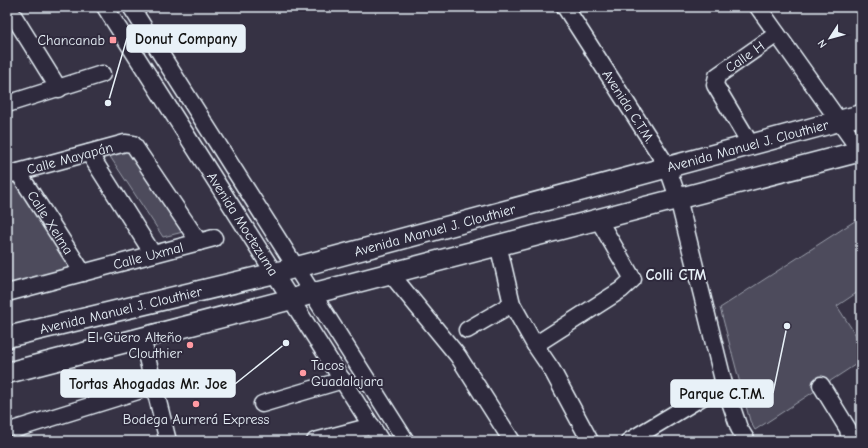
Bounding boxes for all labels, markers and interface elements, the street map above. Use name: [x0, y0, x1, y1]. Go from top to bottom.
north arrow: [810, 18, 850, 58]
callout: Donut Company: [127, 25, 245, 52]
text: Donut Company: [135, 30, 237, 48]
place label: Chancanab: [38, 32, 105, 49]
marker: Chancanab: [108, 35, 118, 45]
street label: Calle H: [722, 37, 768, 77]
text: N: [815, 37, 830, 50]
street label: Avenida C.T.M.: [598, 67, 658, 146]
street label: Avenida Manuel J. Clouthier: [665, 116, 831, 176]
street label: Calle Mayapán: [25, 139, 115, 178]
street label: Avenida Moctezuma: [203, 169, 282, 279]
street label: Calle Xelma: [23, 188, 77, 258]
street label: Avenida Manuel J. Clouthier: [352, 200, 518, 260]
street label: Calle Uxmal: [111, 239, 185, 273]
district label: Colli CTM: [646, 266, 706, 284]
street label: Avenida Manuel J. Clouthier: [38, 283, 204, 338]
place label: El Güero Alteño Clouthier: [87, 329, 182, 362]
marker: El Güero Alteño Clouthier: [185, 340, 195, 350]
place label: Tacos Guadalajara: [311, 357, 383, 390]
marker: Tacos Guadalajara: [298, 368, 308, 378]
callout: Tortas Ahogadas Mr. Joe: [61, 370, 235, 397]
text: Tortas Ahogadas Mr. Joe: [69, 375, 227, 393]
callout: Parque C.T.M.: [671, 380, 773, 407]
text: Parque C.T.M.: [679, 385, 765, 403]
marker: Bodega Aurrerá Express: [191, 399, 201, 409]
place label: Bodega Aurrerá Express: [123, 411, 269, 428]

